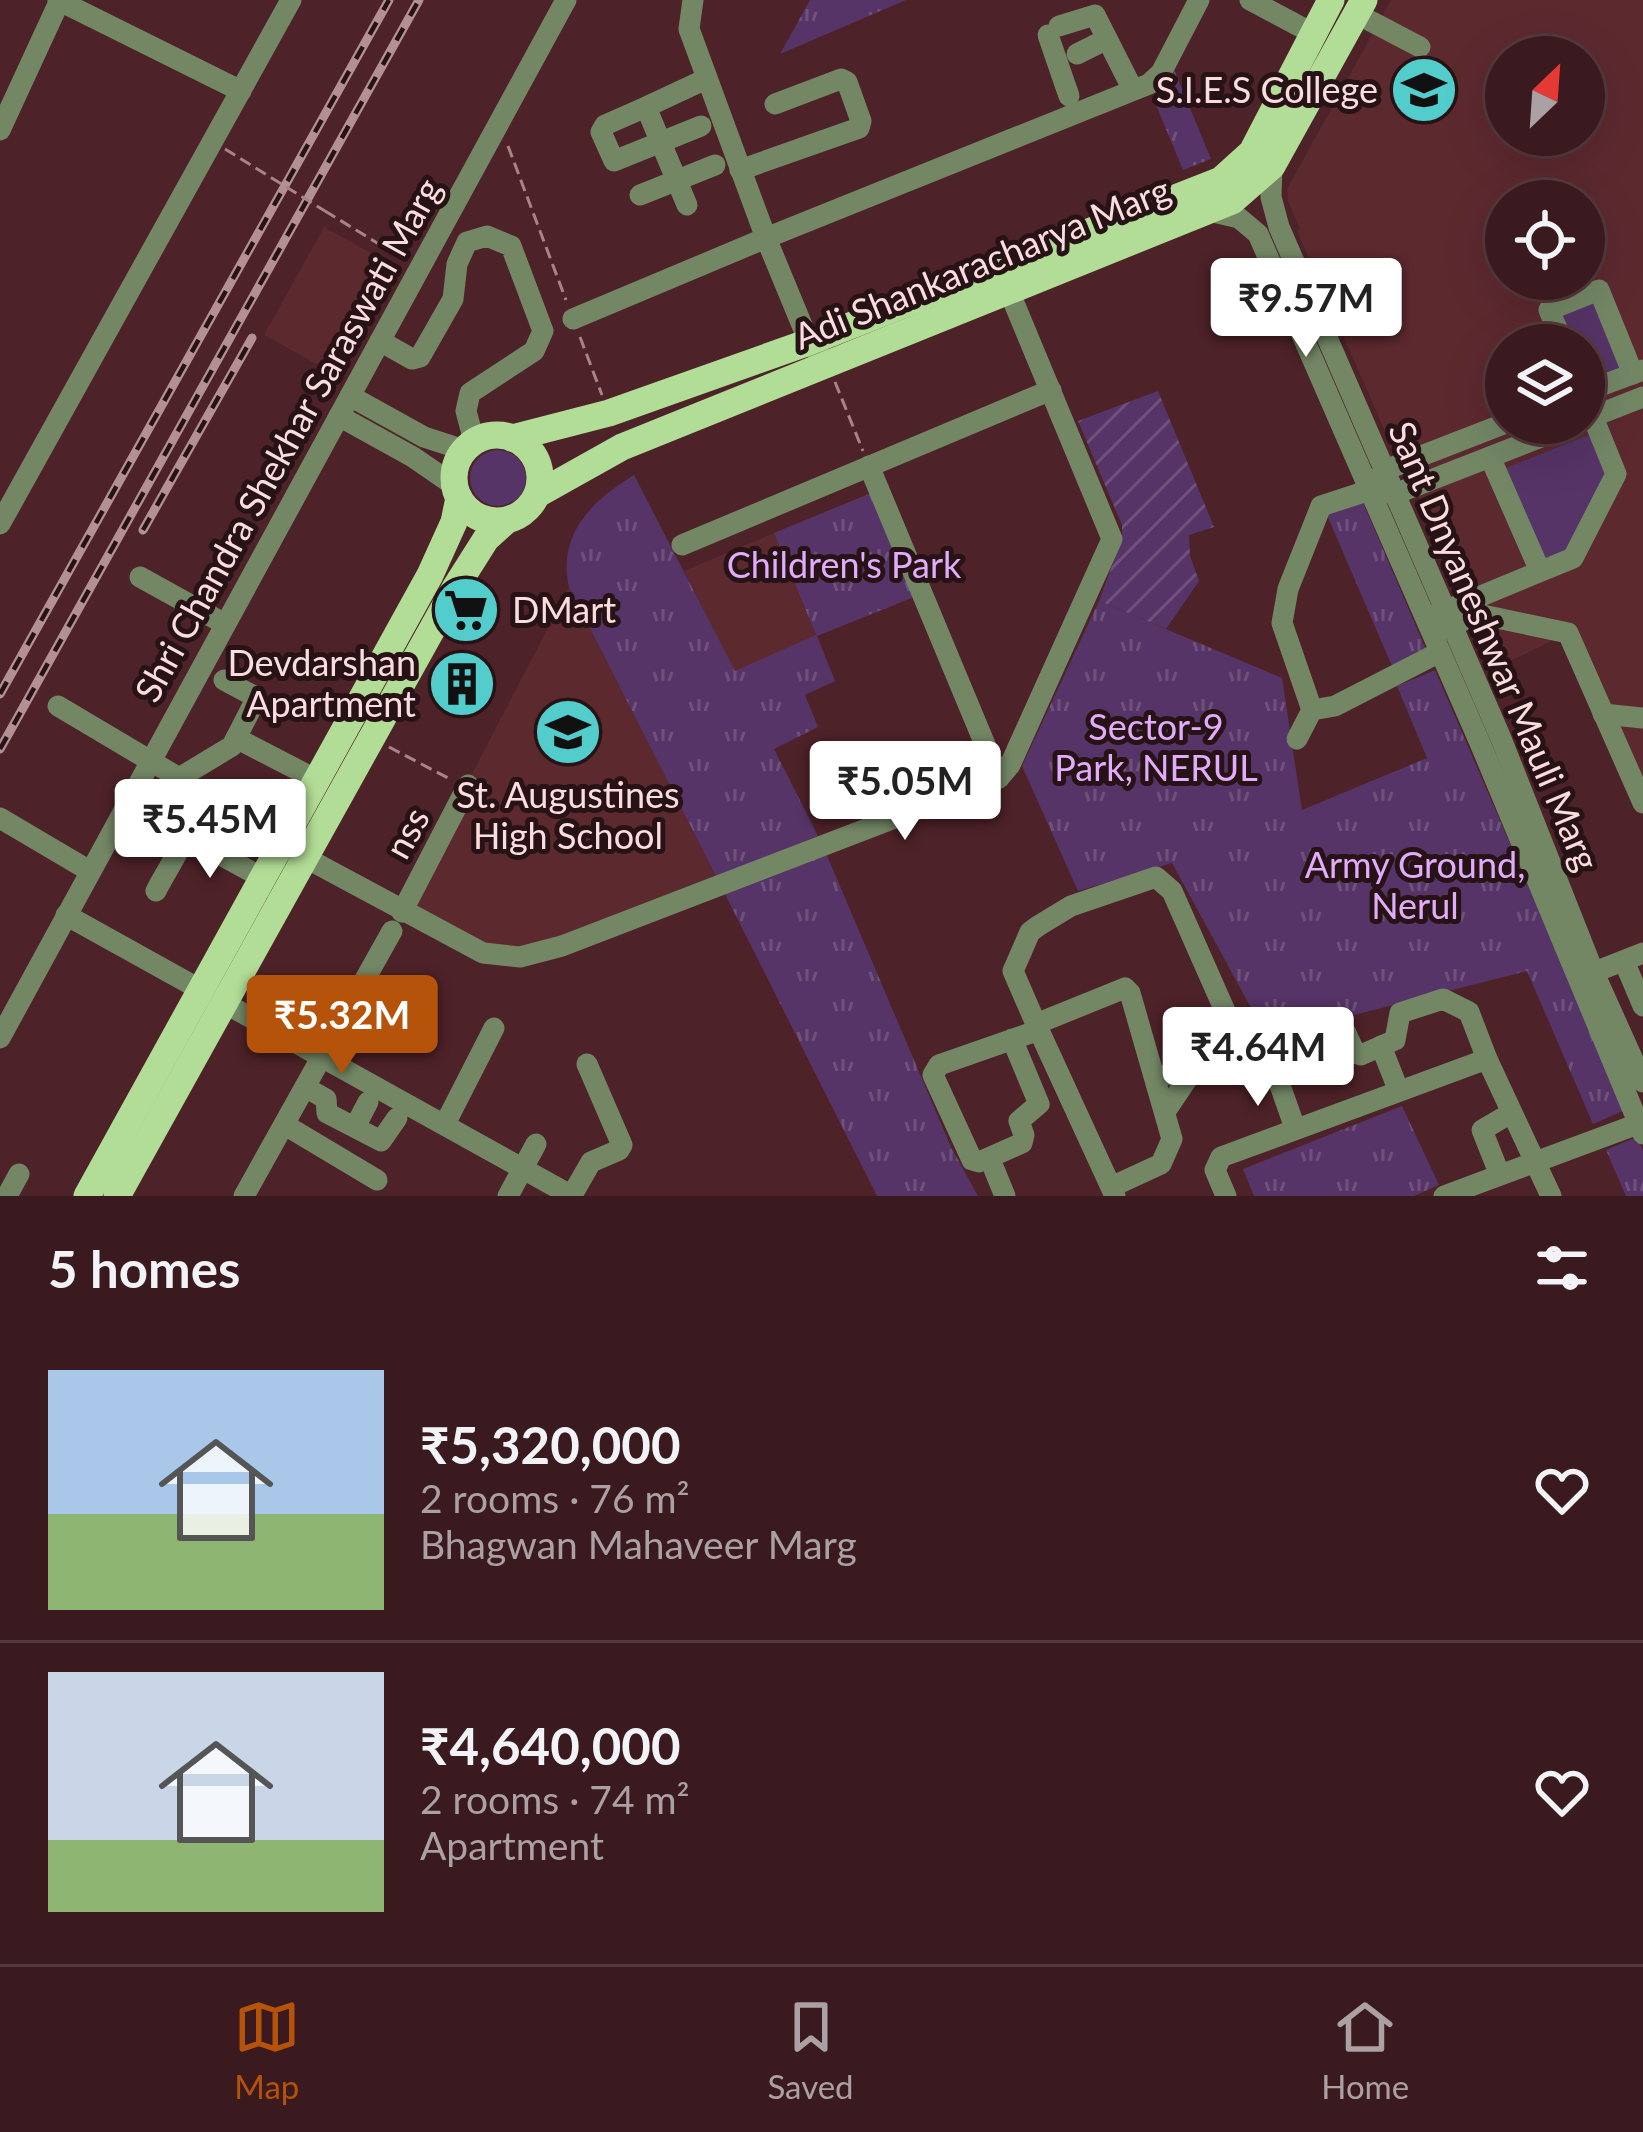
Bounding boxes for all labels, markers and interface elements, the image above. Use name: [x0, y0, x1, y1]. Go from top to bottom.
north arrow: [1485, 36, 1605, 156]
map controls: [1485, 36, 1605, 444]
school or university icon: S.I.E.S College: [1389, 55, 1459, 125]
place label: S.I.E.S College: [1156, 67, 1378, 111]
street label: Adi Shankaracharya Marg: [787, 166, 1176, 358]
street label: Shri Chandra Shekhar Saraswati Marg: [125, 170, 450, 709]
button: locate: [1485, 180, 1605, 300]
pin: ₹9.57M: [1208, 258, 1404, 360]
text: ₹9.57M: [1238, 274, 1374, 320]
button: layers: [1485, 324, 1605, 444]
street label: Sant Dnyaneshwar Mauli Marg: [1380, 415, 1610, 877]
park label: Children's Park: [727, 542, 962, 586]
supermarket icon: DMart: [431, 575, 501, 645]
place label: DMart: [512, 587, 616, 631]
place label: Devdarshan Apartment: [227, 640, 416, 725]
building icon: Devdarshan Apartment: [427, 649, 497, 719]
school or university icon: St. Augustines High School: [533, 697, 603, 767]
park label: Sector-9 Park, NERUL: [1054, 704, 1258, 789]
pin: ₹5.05M: [807, 741, 1003, 843]
text: ₹5.05M: [837, 757, 973, 803]
place label: St. Augustines High School: [456, 772, 680, 857]
pin: ₹5.45M: [112, 779, 308, 881]
text: ₹5.45M: [142, 795, 278, 841]
street label: nss: [374, 799, 438, 866]
park label: Army Ground, Nerul: [1305, 842, 1525, 927]
pin: ₹5.32M: [244, 975, 440, 1077]
text: ₹5.32M: [274, 991, 410, 1037]
pin: ₹4.64M: [1160, 1007, 1356, 1109]
text: ₹4.64M: [1190, 1023, 1326, 1069]
icon: filters: [1529, 1235, 1595, 1301]
text: 5 homes: [48, 1238, 240, 1299]
text: ₹5,320,000: [420, 1414, 680, 1475]
icon: home: [144, 1418, 288, 1562]
icon: heart: [1529, 1457, 1595, 1523]
text: 2 rooms · 76 m²: [420, 1475, 690, 1521]
text: Bhagwan Mahaveer Marg: [420, 1521, 857, 1567]
text: ₹4,640,000: [420, 1715, 680, 1776]
icon: home: [144, 1720, 288, 1864]
icon: heart: [1529, 1759, 1595, 1825]
text: 2 rooms · 74 m²: [420, 1776, 690, 1822]
text: Apartment: [420, 1822, 604, 1868]
tab: Map: [234, 1994, 300, 2106]
tab: Saved: [767, 1994, 854, 2106]
tab: Home: [1321, 1994, 1409, 2106]

